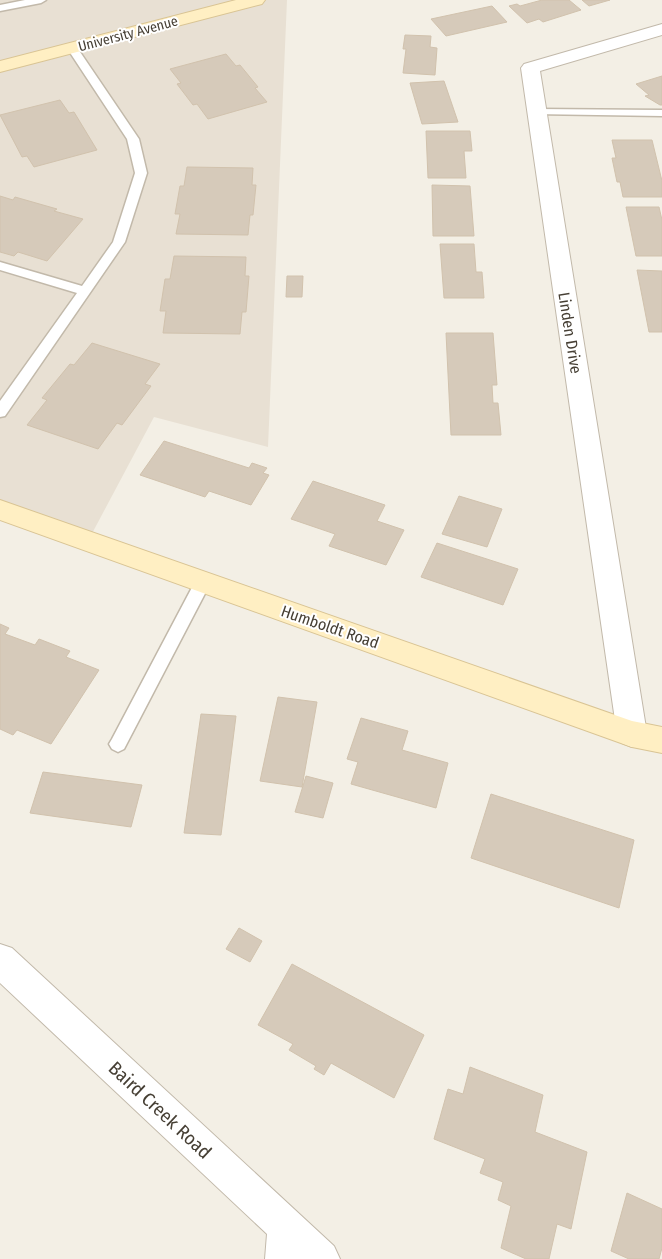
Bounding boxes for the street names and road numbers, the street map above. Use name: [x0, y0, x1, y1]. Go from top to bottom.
street label: University Avenue: [76, 12, 180, 55]
street label: Linden Drive: [554, 291, 586, 375]
street label: Humboldt Road: [279, 601, 381, 653]
street label: Baird Creek Road: [104, 1057, 216, 1163]

